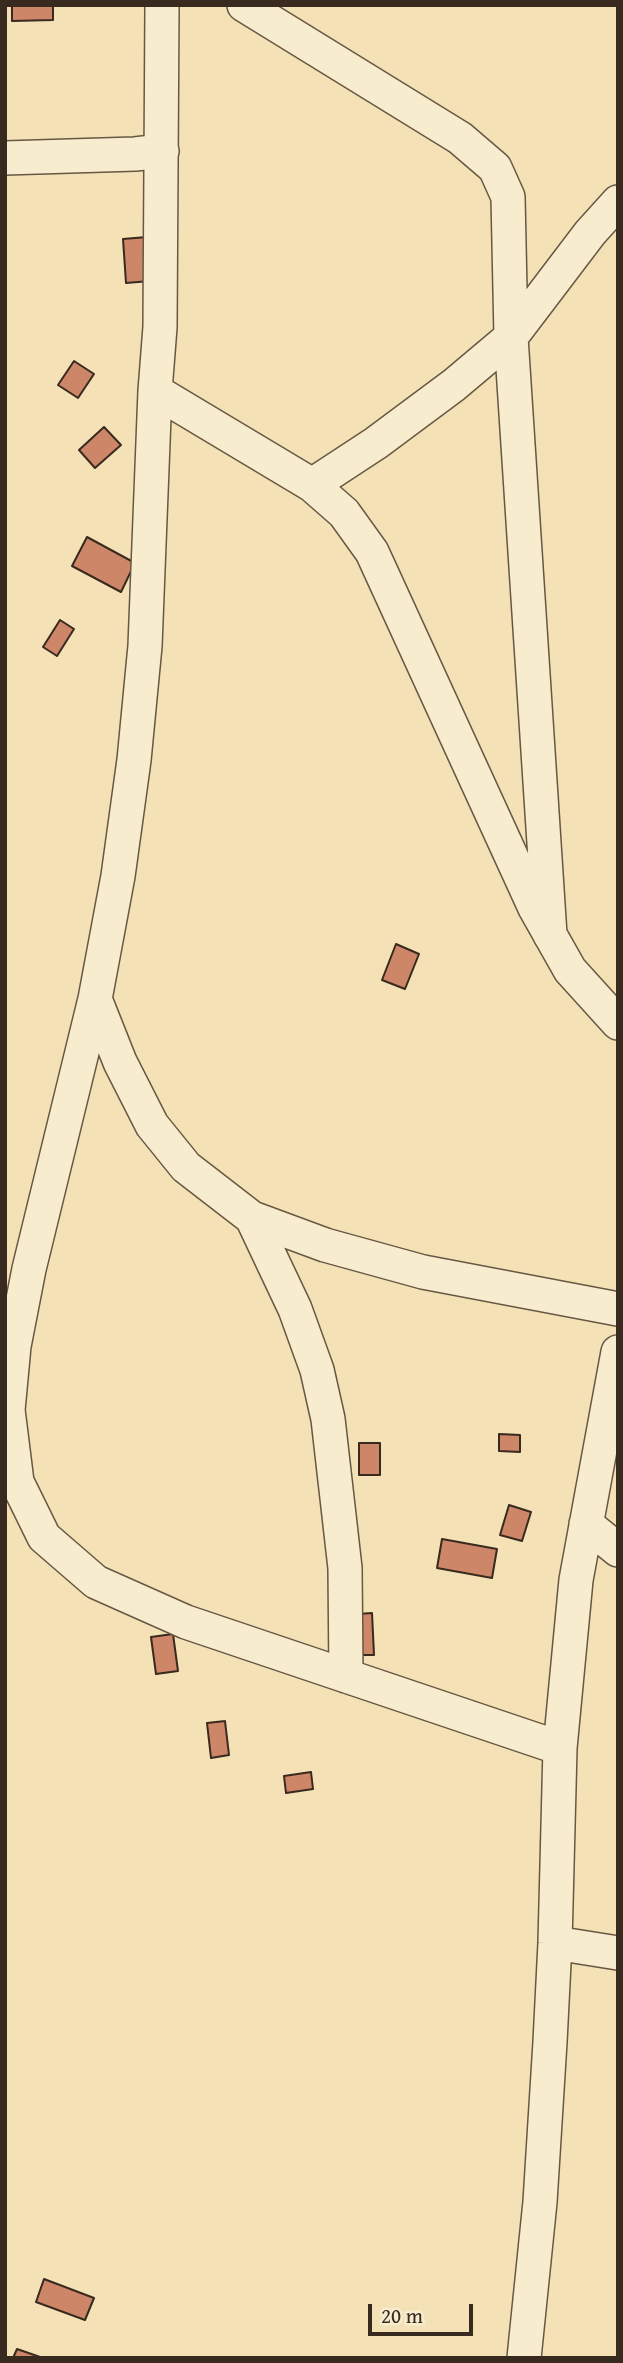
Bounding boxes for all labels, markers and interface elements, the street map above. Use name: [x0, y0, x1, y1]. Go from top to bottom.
scale bar: [371, 2290, 476, 2334]
text: 20 m: [381, 2300, 423, 2331]

